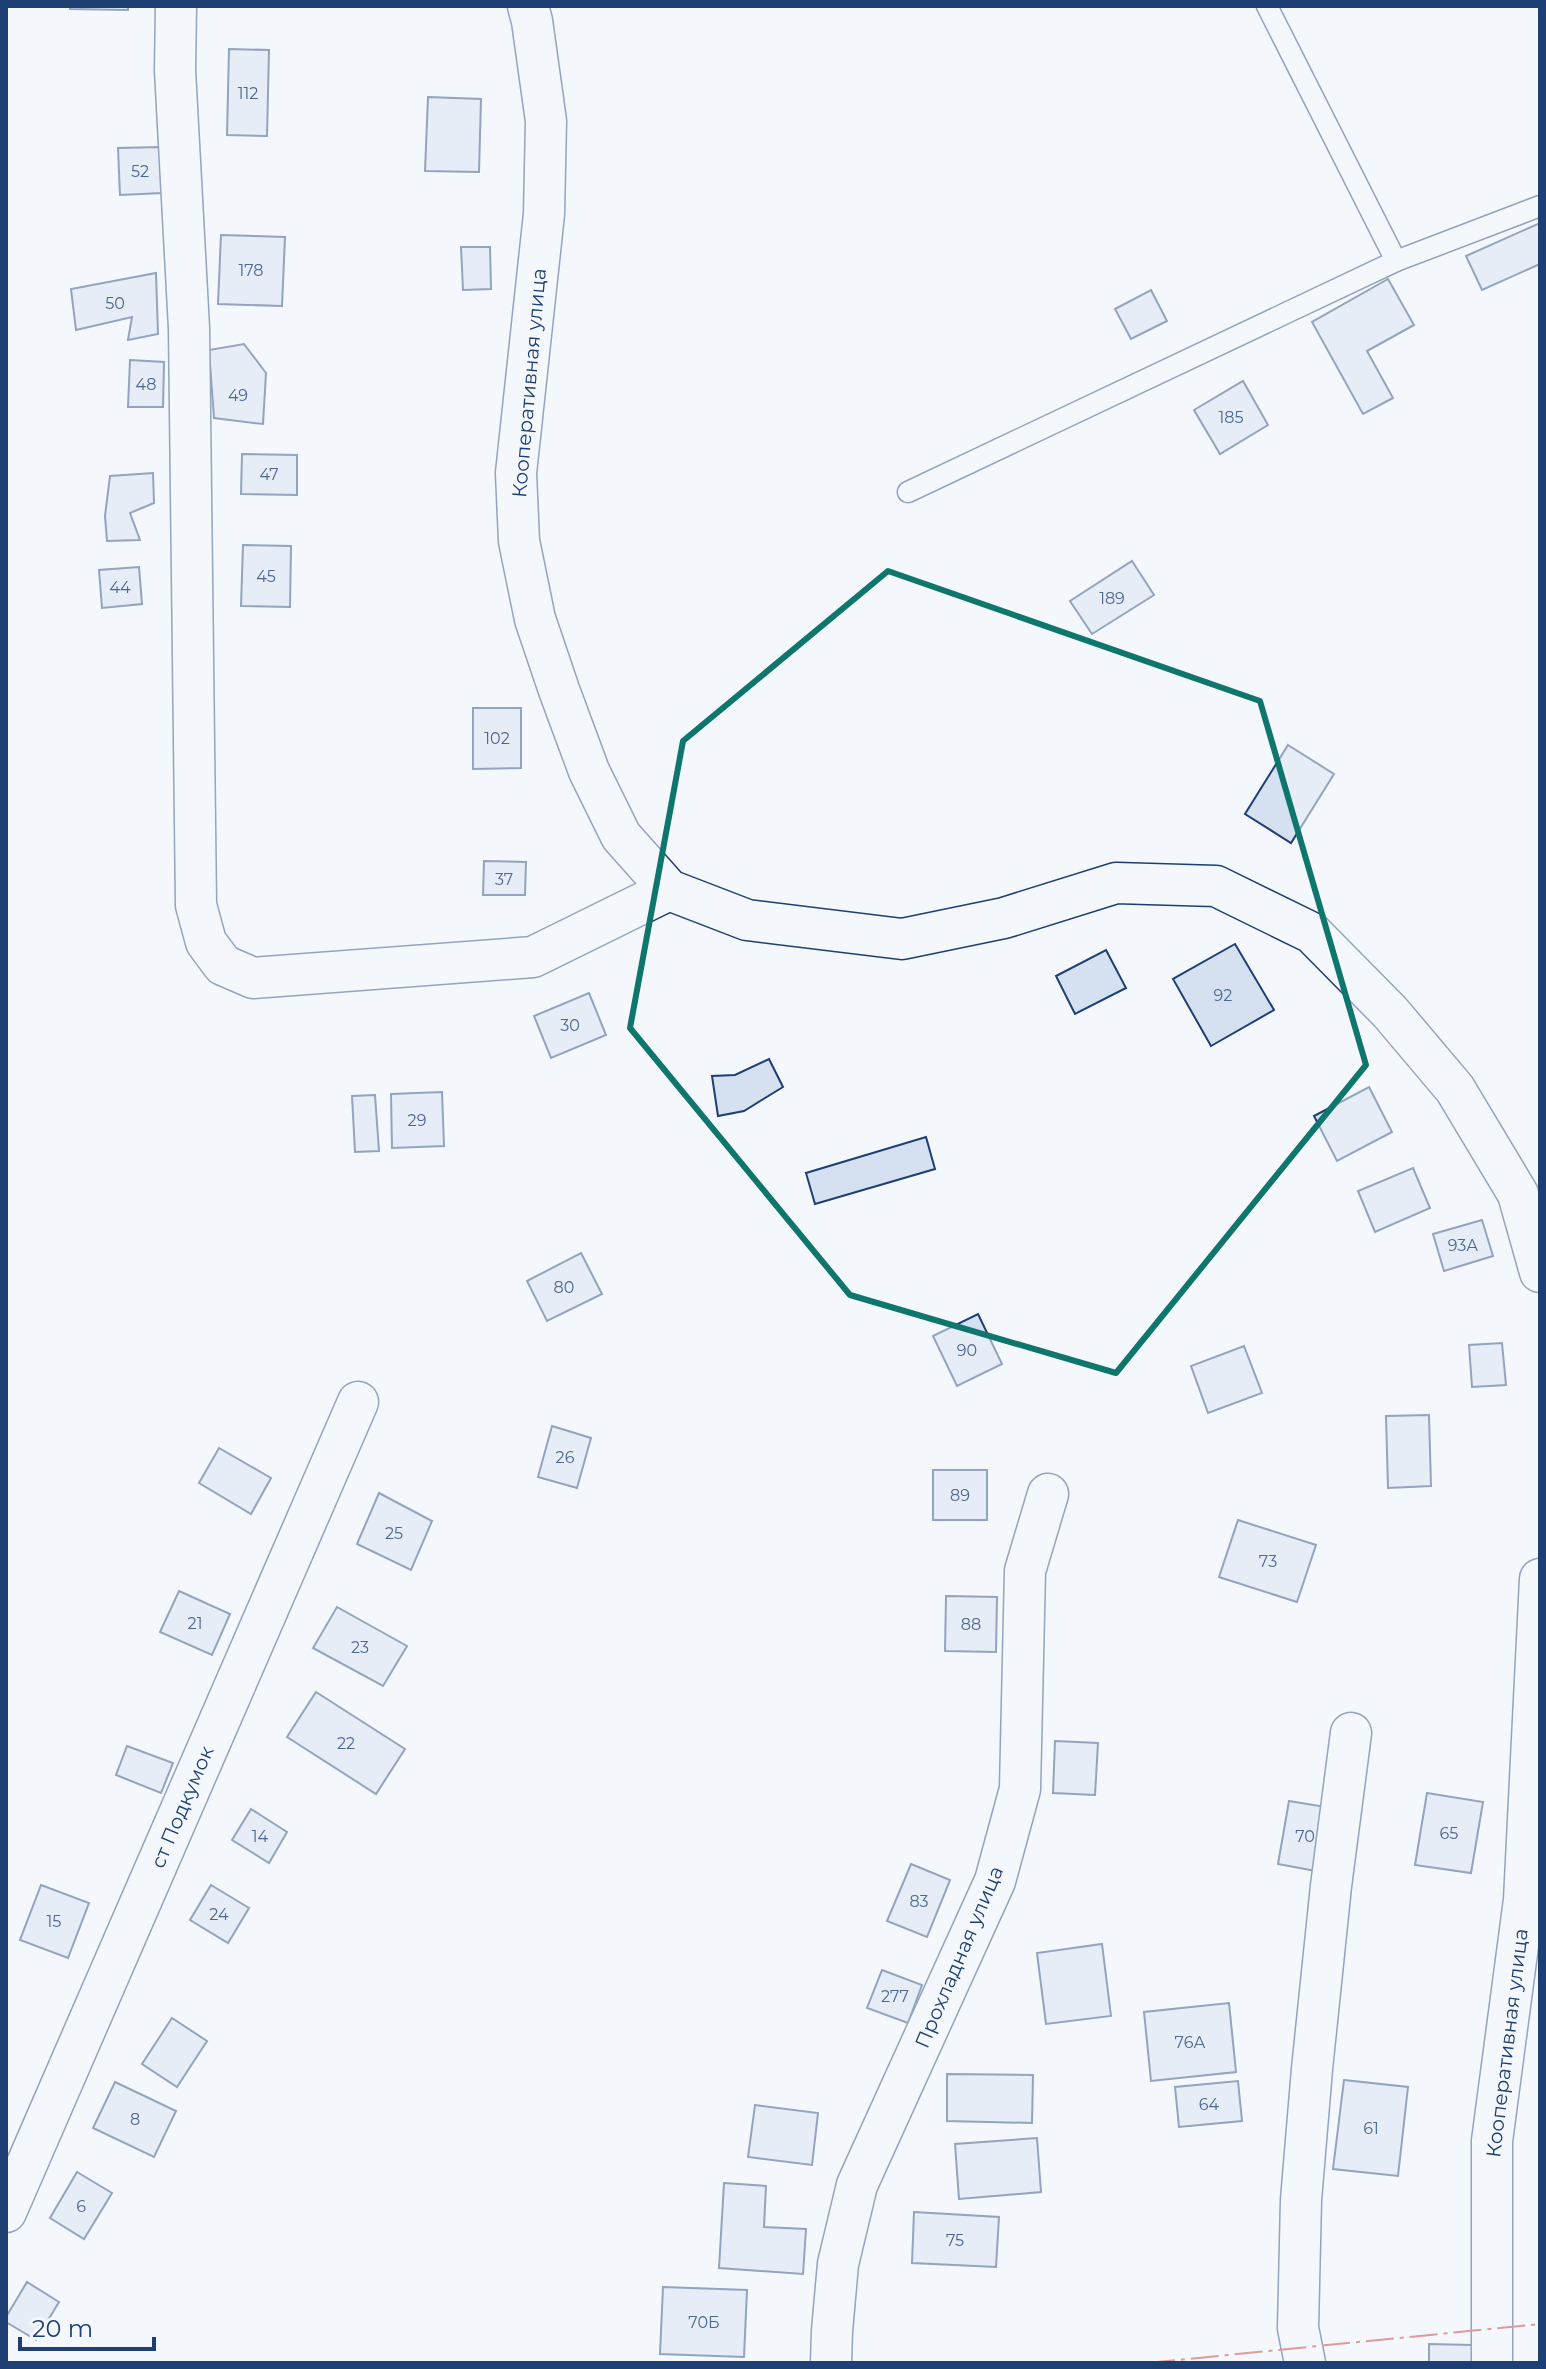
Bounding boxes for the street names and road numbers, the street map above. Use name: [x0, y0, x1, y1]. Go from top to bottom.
street label: Кооперативная улица: [507, 267, 551, 499]
street label: ст Подкумок: [145, 1742, 219, 1872]
street label: Прохладная улица: [910, 1862, 1008, 2052]
street label: Кооперативная улица: [1481, 1927, 1533, 2159]

